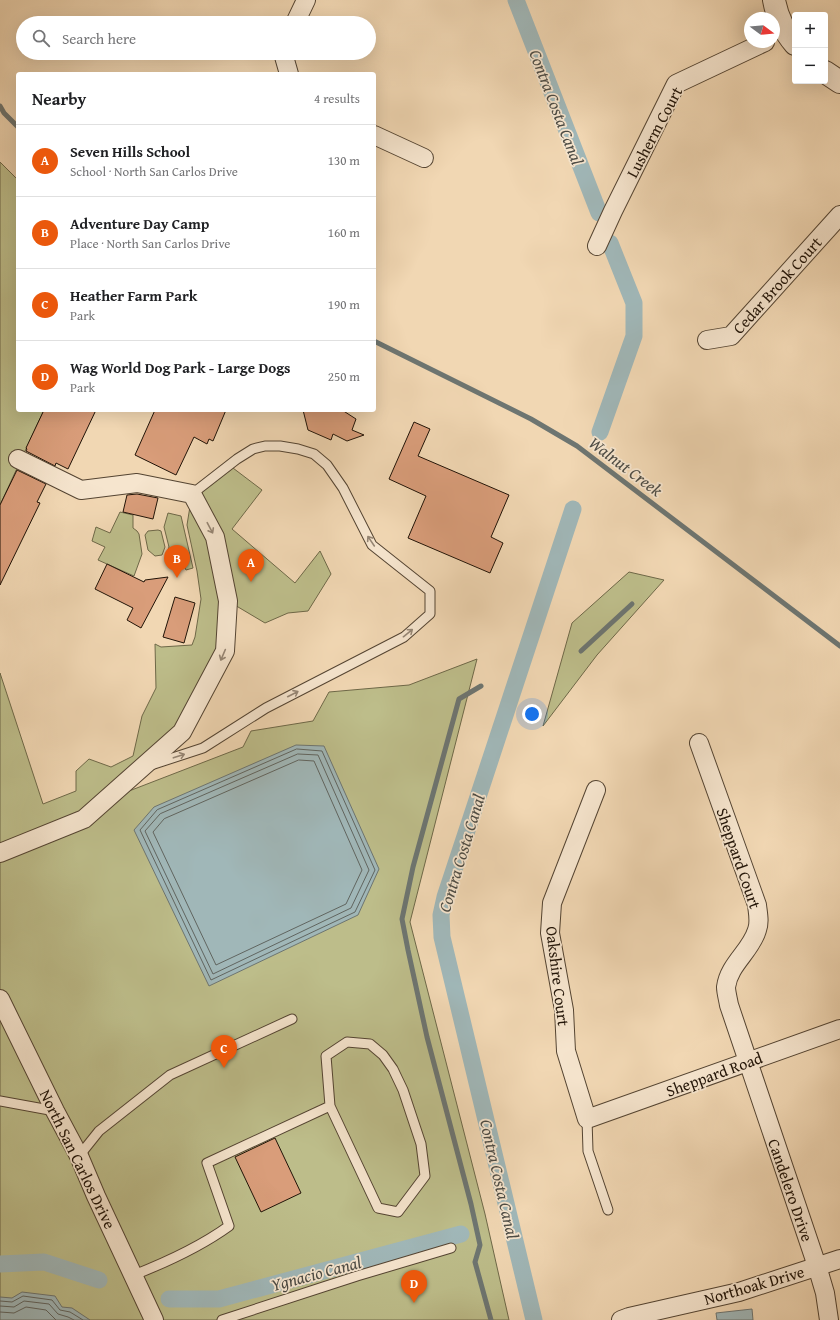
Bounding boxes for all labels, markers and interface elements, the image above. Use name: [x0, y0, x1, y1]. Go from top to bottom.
north arrow: [744, 12, 780, 48]
map controls: [792, 12, 828, 84]
button: +: [792, 12, 828, 48]
search box: [16, 16, 376, 60]
icon: search: [30, 27, 52, 49]
text: Search here: [62, 28, 136, 49]
water label: Contra Costa Canal: [523, 46, 591, 168]
button: −: [792, 48, 828, 84]
street label: Lusherm Court: [620, 82, 688, 182]
text: Nearby: [32, 86, 86, 111]
text: 4 results: [314, 89, 360, 108]
text: Seven Hills School: [70, 141, 190, 162]
text: A: [41, 151, 49, 170]
text: 130 m: [328, 151, 360, 170]
text: School · North San Carlos Drive: [70, 162, 238, 181]
text: Adventure Day Camp: [70, 213, 209, 234]
text: B: [41, 223, 49, 242]
text: 160 m: [328, 223, 360, 242]
street label: Cedar Brook Court: [727, 231, 827, 339]
text: Place · North San Carlos Drive: [70, 234, 230, 253]
text: Heather Farm Park: [70, 285, 197, 306]
text: C: [41, 295, 49, 314]
text: 190 m: [328, 295, 360, 314]
text: Park: [70, 306, 95, 325]
text: Wag World Dog Park - Large Dogs: [70, 357, 291, 378]
text: D: [41, 367, 49, 386]
text: 250 m: [328, 367, 360, 386]
text: Park: [70, 378, 95, 397]
water label: Walnut Creek: [584, 430, 668, 502]
one-way arrow: [207, 522, 214, 534]
one-way arrow: [367, 536, 375, 547]
pin: B: [164, 545, 190, 578]
pin: A: [238, 549, 264, 582]
one-way arrow: [402, 629, 413, 638]
one-way arrow: [218, 648, 226, 660]
one-way arrow: [287, 690, 299, 698]
your location: [522, 704, 542, 724]
one-way arrow: [172, 752, 185, 759]
water label: Contra Costa Canal: [431, 791, 491, 915]
street label: Sheppard Court: [710, 804, 768, 912]
street label: Oakshire Court: [540, 925, 576, 1028]
pin: C: [211, 1035, 237, 1068]
street label: Sheppard Road: [662, 1045, 766, 1103]
street label: North San Carlos Drive: [34, 1085, 122, 1233]
water label: Contra Costa Canal: [474, 1117, 526, 1241]
street label: Candelero Drive: [762, 1135, 820, 1245]
water label: Ygnacio Canal: [268, 1249, 364, 1297]
street label: Northoak Drive: [701, 1259, 807, 1311]
pin: D: [401, 1270, 427, 1303]

